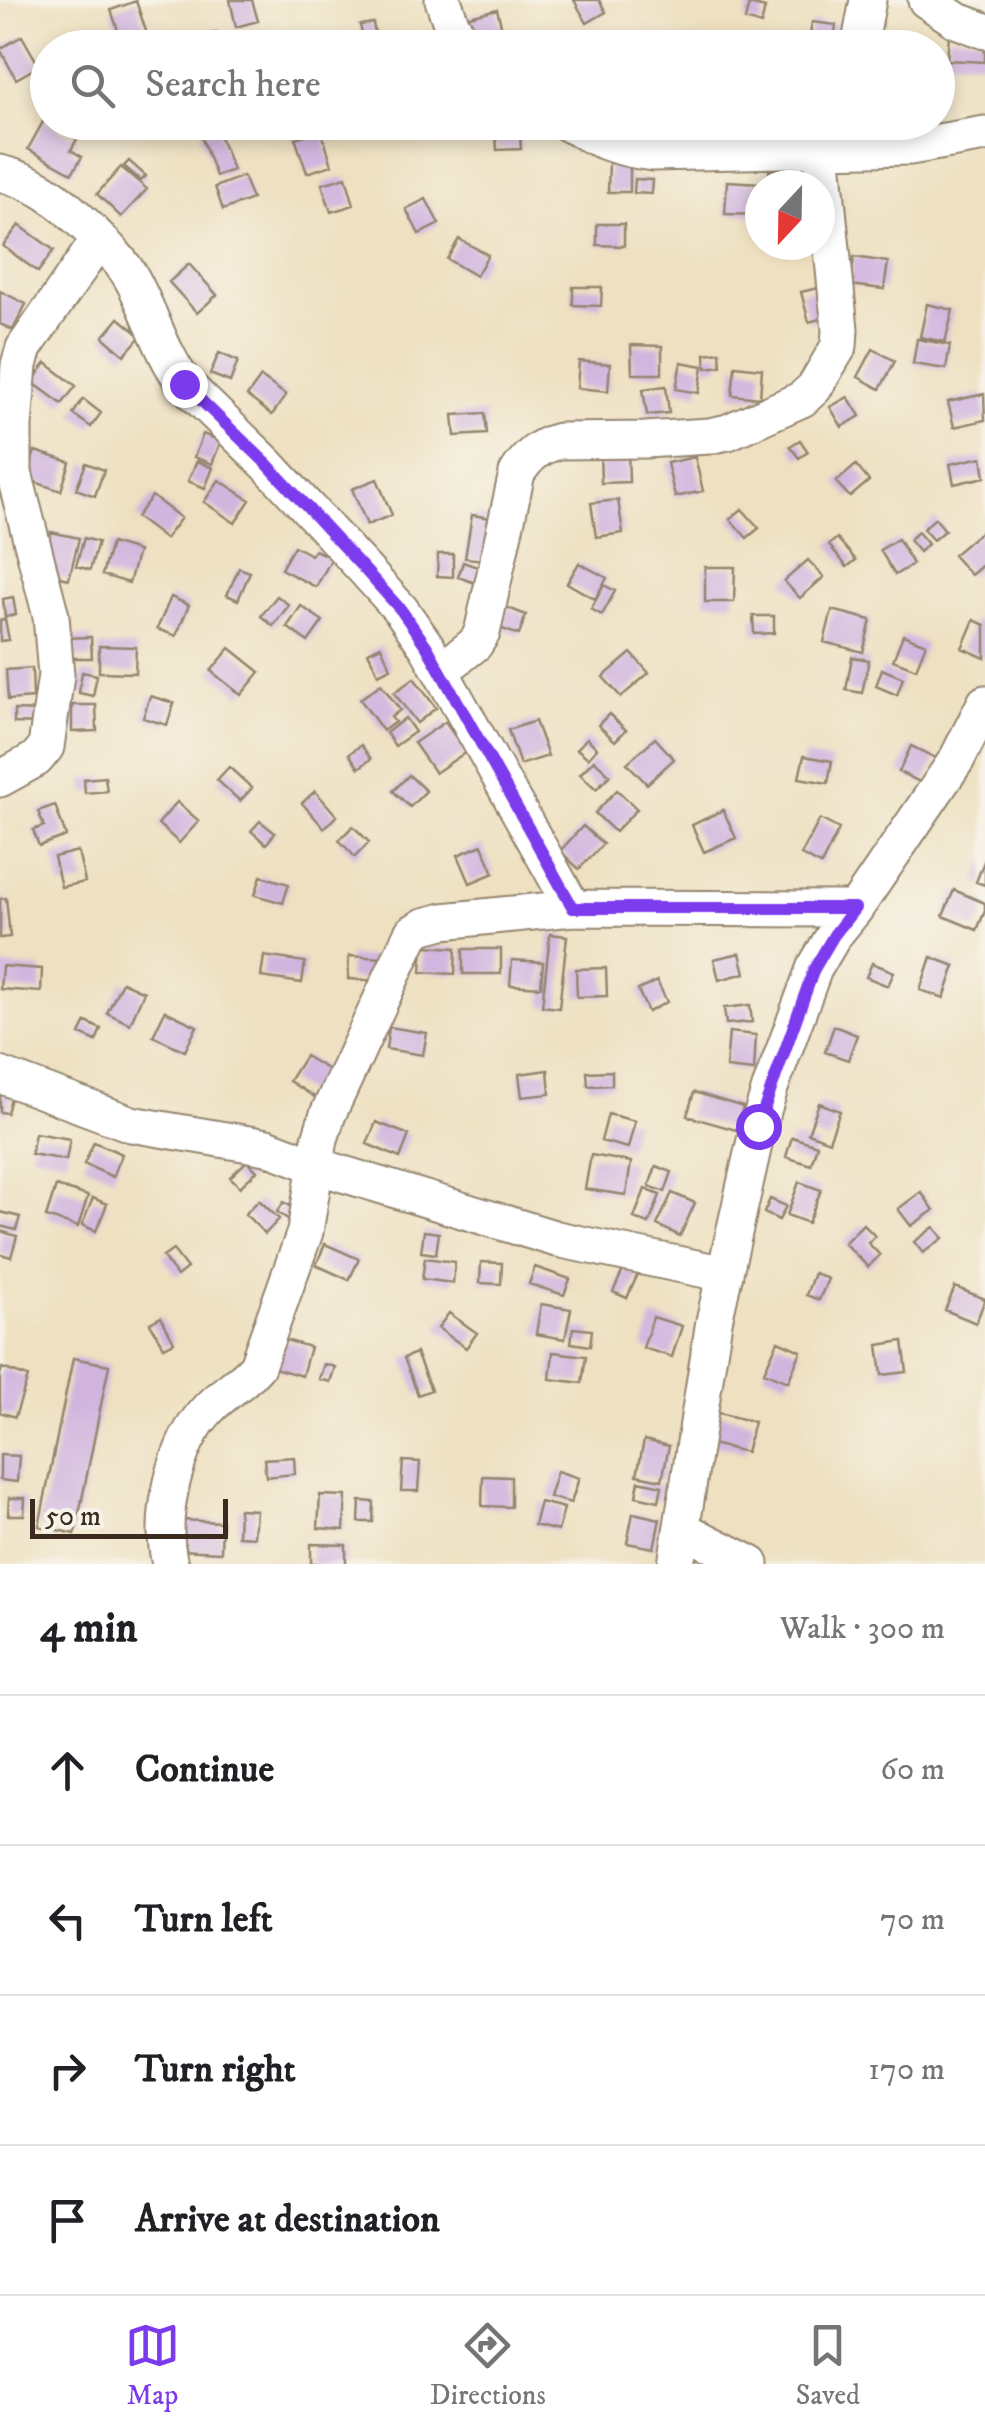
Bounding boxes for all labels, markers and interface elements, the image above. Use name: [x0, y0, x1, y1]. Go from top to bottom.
search box: [30, 30, 955, 140]
icon: search: [65, 58, 120, 113]
text: Search here: [145, 61, 321, 109]
north arrow: [745, 170, 835, 260]
route end: [162, 362, 208, 408]
route start: [736, 1104, 782, 1150]
scale bar: [30, 1494, 228, 1538]
text: 50 m: [45, 1499, 101, 1534]
text: 4 min: [40, 1603, 138, 1655]
text: Walk · 300 m: [780, 1609, 945, 1649]
icon: ahead: [40, 1743, 95, 1798]
text: Continue: [135, 1746, 274, 1794]
text: 60 m: [880, 1750, 945, 1790]
icon: left: [40, 1893, 95, 1948]
text: Turn left: [135, 1896, 273, 1944]
text: 70 m: [880, 1900, 945, 1940]
icon: right: [40, 2043, 95, 2098]
text: Turn right: [135, 2046, 296, 2094]
text: 170 m: [868, 2050, 945, 2090]
icon: arrive: [40, 2193, 95, 2248]
text: Arrive at destination: [135, 2196, 440, 2244]
tab: Map: [125, 2318, 180, 2413]
tab: Directions: [430, 2318, 546, 2413]
tab: Saved: [796, 2318, 860, 2413]

